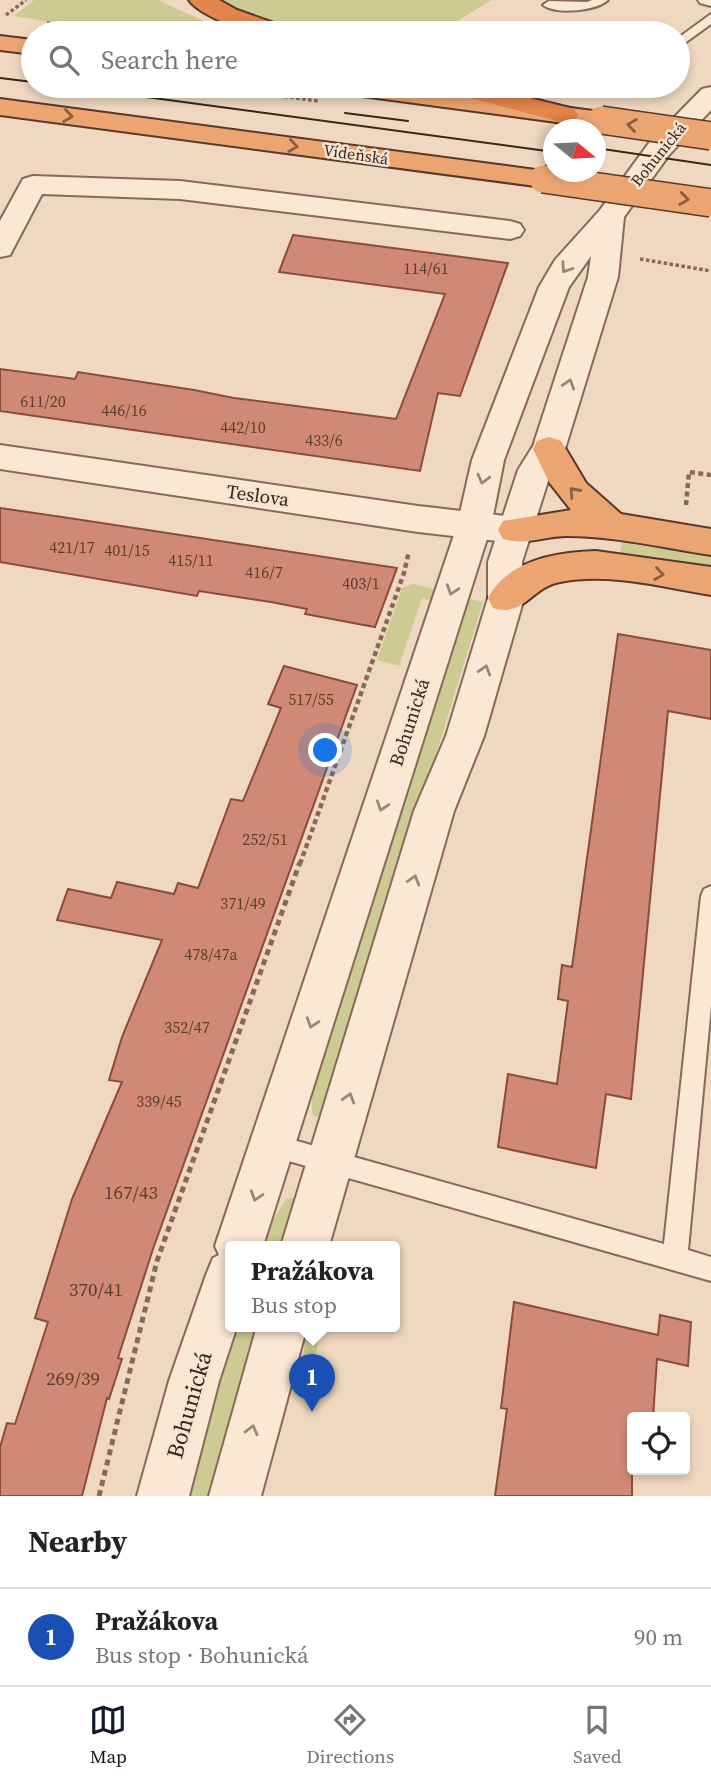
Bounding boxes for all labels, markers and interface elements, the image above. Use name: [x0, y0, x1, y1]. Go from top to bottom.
search box: [21, 21, 690, 98]
icon: search: [45, 41, 83, 79]
text: Search here: [101, 42, 238, 78]
one-way arrow: [62, 108, 74, 123]
street label: Bohunická: [625, 117, 691, 191]
one-way arrow: [626, 117, 638, 132]
north arrow: [543, 119, 606, 182]
one-way arrow: [287, 138, 299, 153]
street label: Vídeňská: [322, 139, 391, 170]
one-way arrow: [678, 191, 690, 206]
house number: 114/61: [403, 257, 449, 279]
one-way arrow: [561, 260, 574, 273]
one-way arrow: [561, 378, 576, 390]
house number: 611/20: [20, 390, 66, 412]
house number: 446/16: [101, 399, 147, 421]
house number: 442/10: [220, 416, 266, 438]
house number: 433/6: [305, 429, 343, 451]
one-way arrow: [477, 473, 491, 485]
street label: Teslova: [225, 478, 291, 512]
one-way arrow: [569, 487, 582, 500]
house number: 421/17: [49, 536, 95, 558]
house number: 401/15: [104, 539, 150, 561]
house number: 415/11: [168, 549, 214, 571]
house number: 416/7: [245, 561, 283, 583]
one-way arrow: [653, 566, 665, 581]
house number: 403/1: [342, 572, 380, 594]
one-way arrow: [446, 583, 460, 595]
one-way arrow: [476, 665, 491, 677]
street label: Bohunická: [383, 674, 436, 769]
house number: 517/55: [288, 688, 334, 710]
your location: [308, 733, 342, 767]
one-way arrow: [376, 800, 390, 812]
house number: 252/51: [242, 828, 288, 850]
one-way arrow: [405, 874, 420, 886]
house number: 371/49: [220, 892, 266, 914]
house number: 478/47a: [184, 943, 239, 965]
house number: 352/47: [164, 1016, 210, 1038]
one-way arrow: [306, 1016, 320, 1029]
house number: 339/45: [136, 1090, 182, 1112]
one-way arrow: [340, 1092, 355, 1104]
house number: 167/43: [104, 1179, 158, 1205]
one-way arrow: [250, 1189, 264, 1202]
popup: [225, 1241, 400, 1332]
text: Pražákova: [251, 1253, 374, 1289]
house number: 370/41: [69, 1276, 123, 1302]
text: Bus stop: [251, 1289, 337, 1321]
street label: Bohunická: [158, 1347, 220, 1462]
pin: 1: [289, 1354, 335, 1412]
house number: 269/39: [46, 1365, 100, 1391]
map controls: [627, 1412, 690, 1475]
button: locate: [627, 1412, 690, 1475]
one-way arrow: [244, 1424, 258, 1436]
text: Nearby: [28, 1521, 127, 1562]
text: Pražákova: [95, 1603, 218, 1639]
text: 1: [45, 1621, 57, 1653]
text: 90 m: [634, 1621, 683, 1653]
text: Bus stop · Bohunická: [95, 1639, 309, 1671]
tab: Map: [89, 1701, 127, 1769]
tab: Directions: [306, 1701, 394, 1769]
tab: Saved: [573, 1701, 622, 1769]

